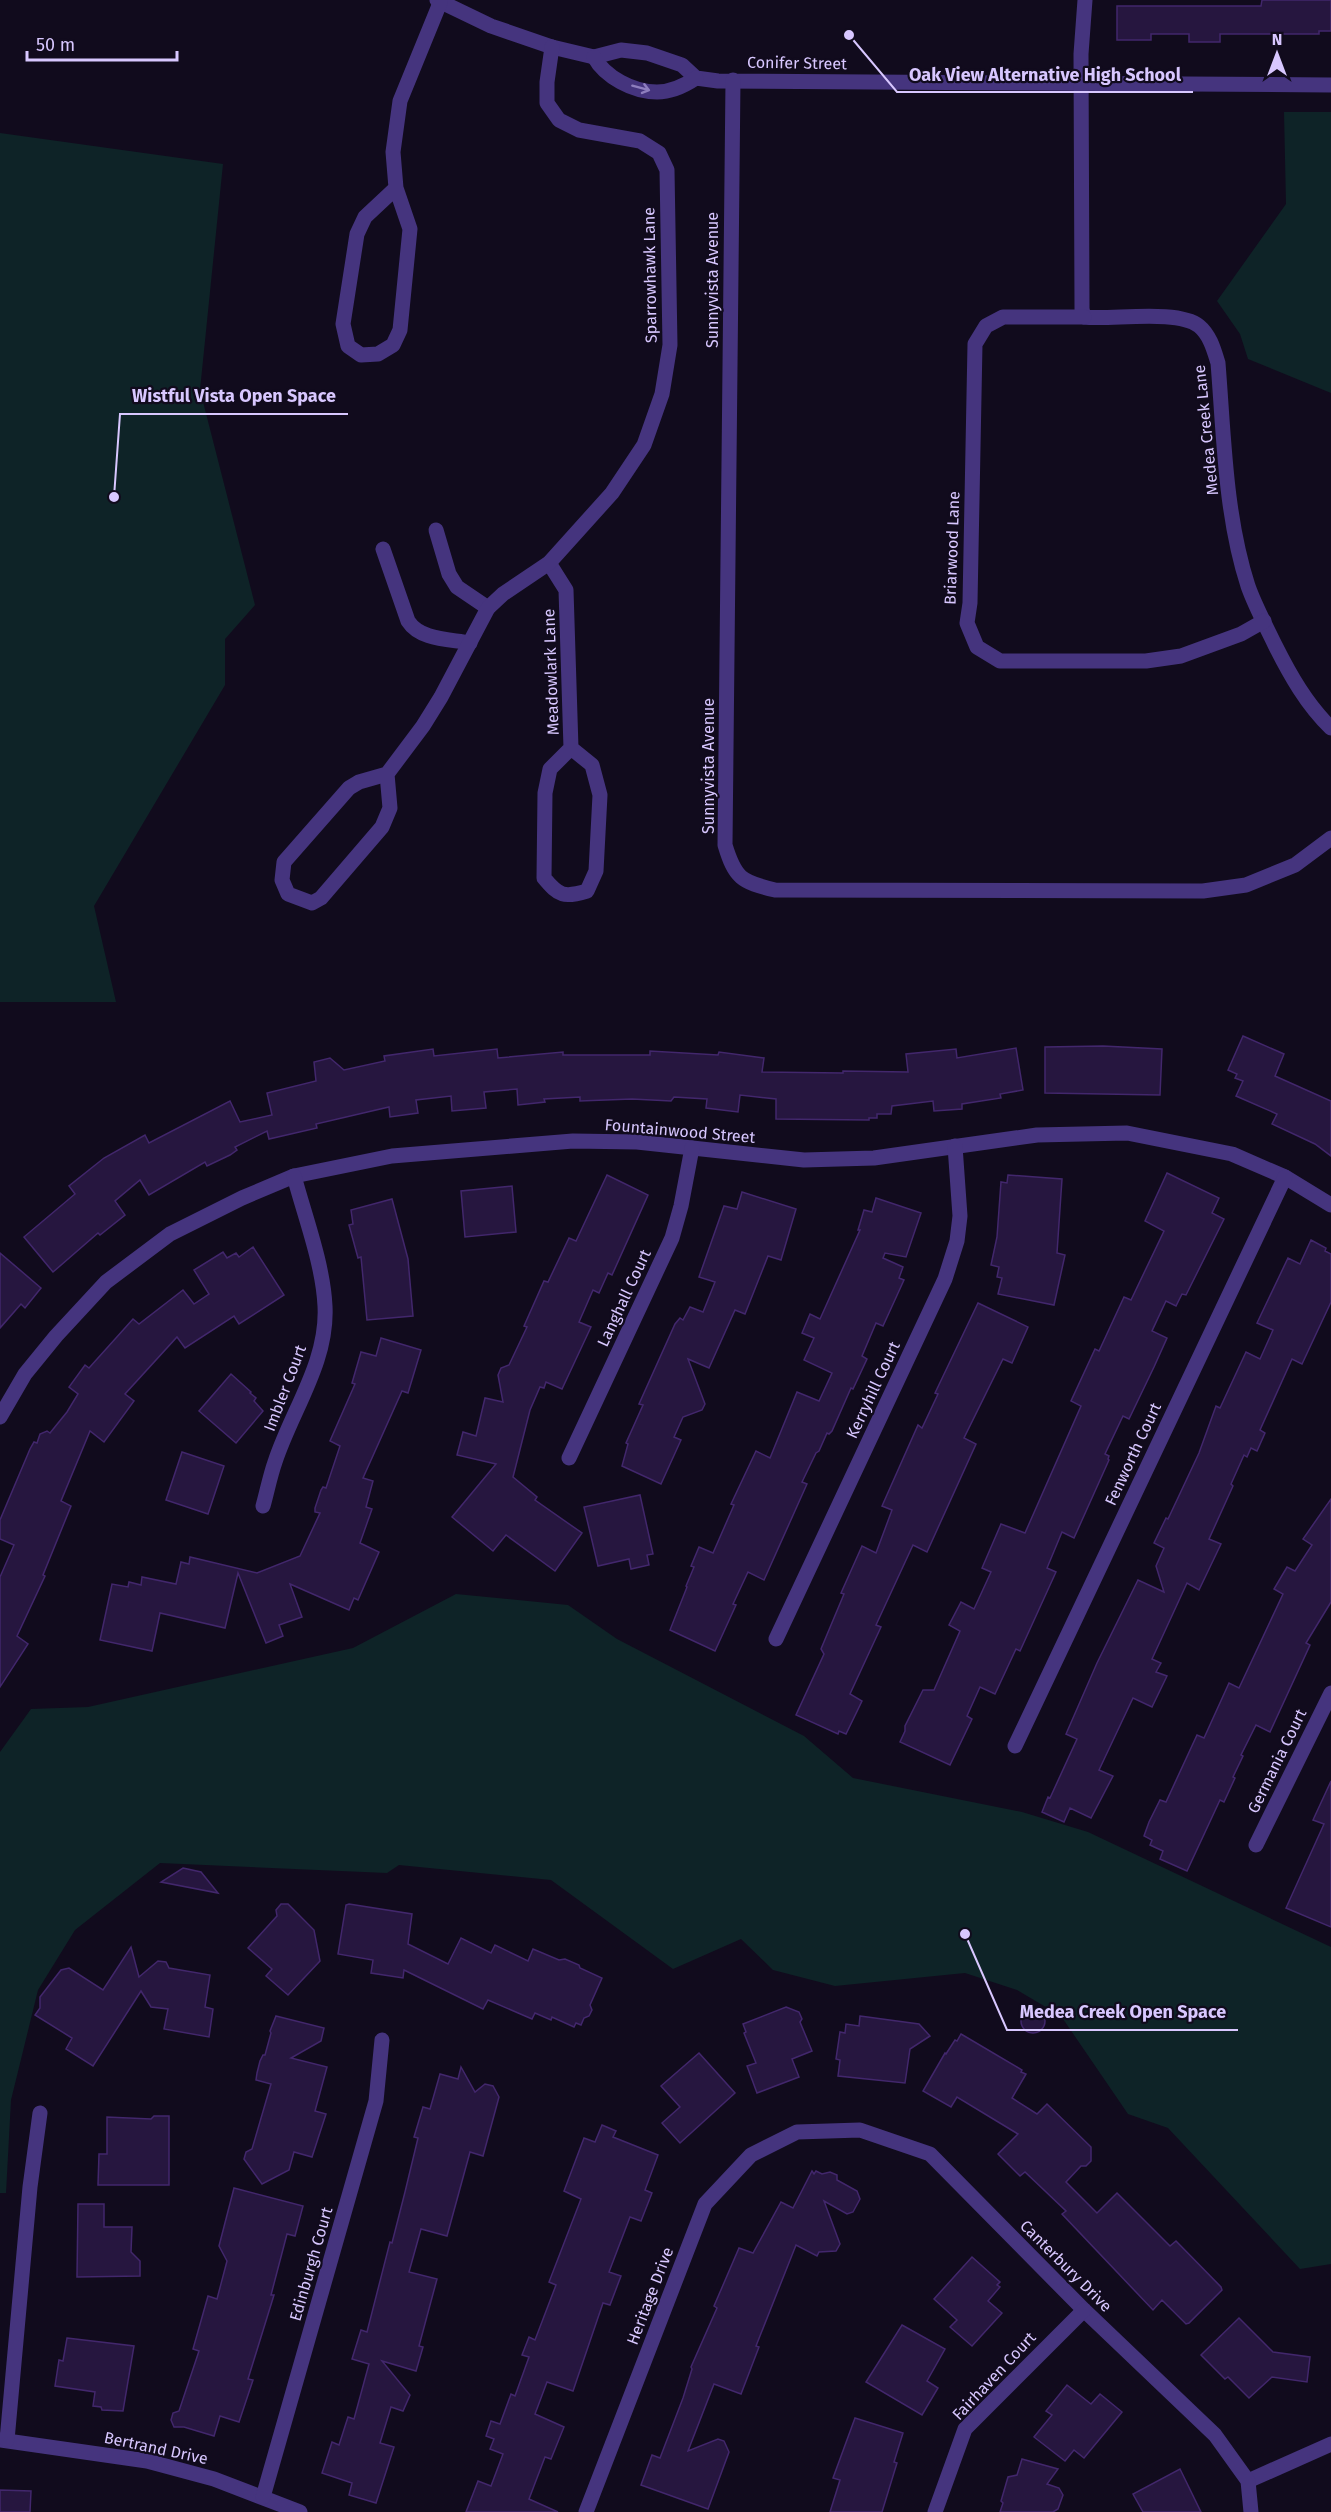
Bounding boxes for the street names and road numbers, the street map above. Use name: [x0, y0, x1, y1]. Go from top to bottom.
street label: Conifer Street: [747, 53, 847, 73]
street label: Sparrowhawk Lane: [639, 207, 661, 343]
street label: Sunnyvista Avenue: [703, 212, 722, 348]
street label: Medea Creek Lane: [1190, 364, 1222, 496]
street label: Briarwood Lane: [941, 491, 963, 605]
street label: Meadowlark Lane: [539, 608, 563, 736]
street label: Sunnyvista Avenue: [699, 698, 718, 834]
street label: Fountainwood Street: [604, 1115, 756, 1147]
street label: Langhall Court: [593, 1246, 655, 1350]
street label: Kerryhill Court: [842, 1338, 904, 1442]
street label: Imbler Court: [260, 1342, 310, 1434]
street label: Fenworth Court: [1101, 1399, 1165, 1508]
street label: Germania Court: [1244, 1706, 1311, 1816]
street label: Edinburgh Court: [286, 2205, 336, 2323]
street label: Canterbury Drive: [1016, 2216, 1116, 2316]
street label: Heritage Drive: [623, 2244, 677, 2348]
street label: Fairhaven Court: [948, 2328, 1040, 2424]
street label: Bertrand Drive: [102, 2428, 210, 2468]

